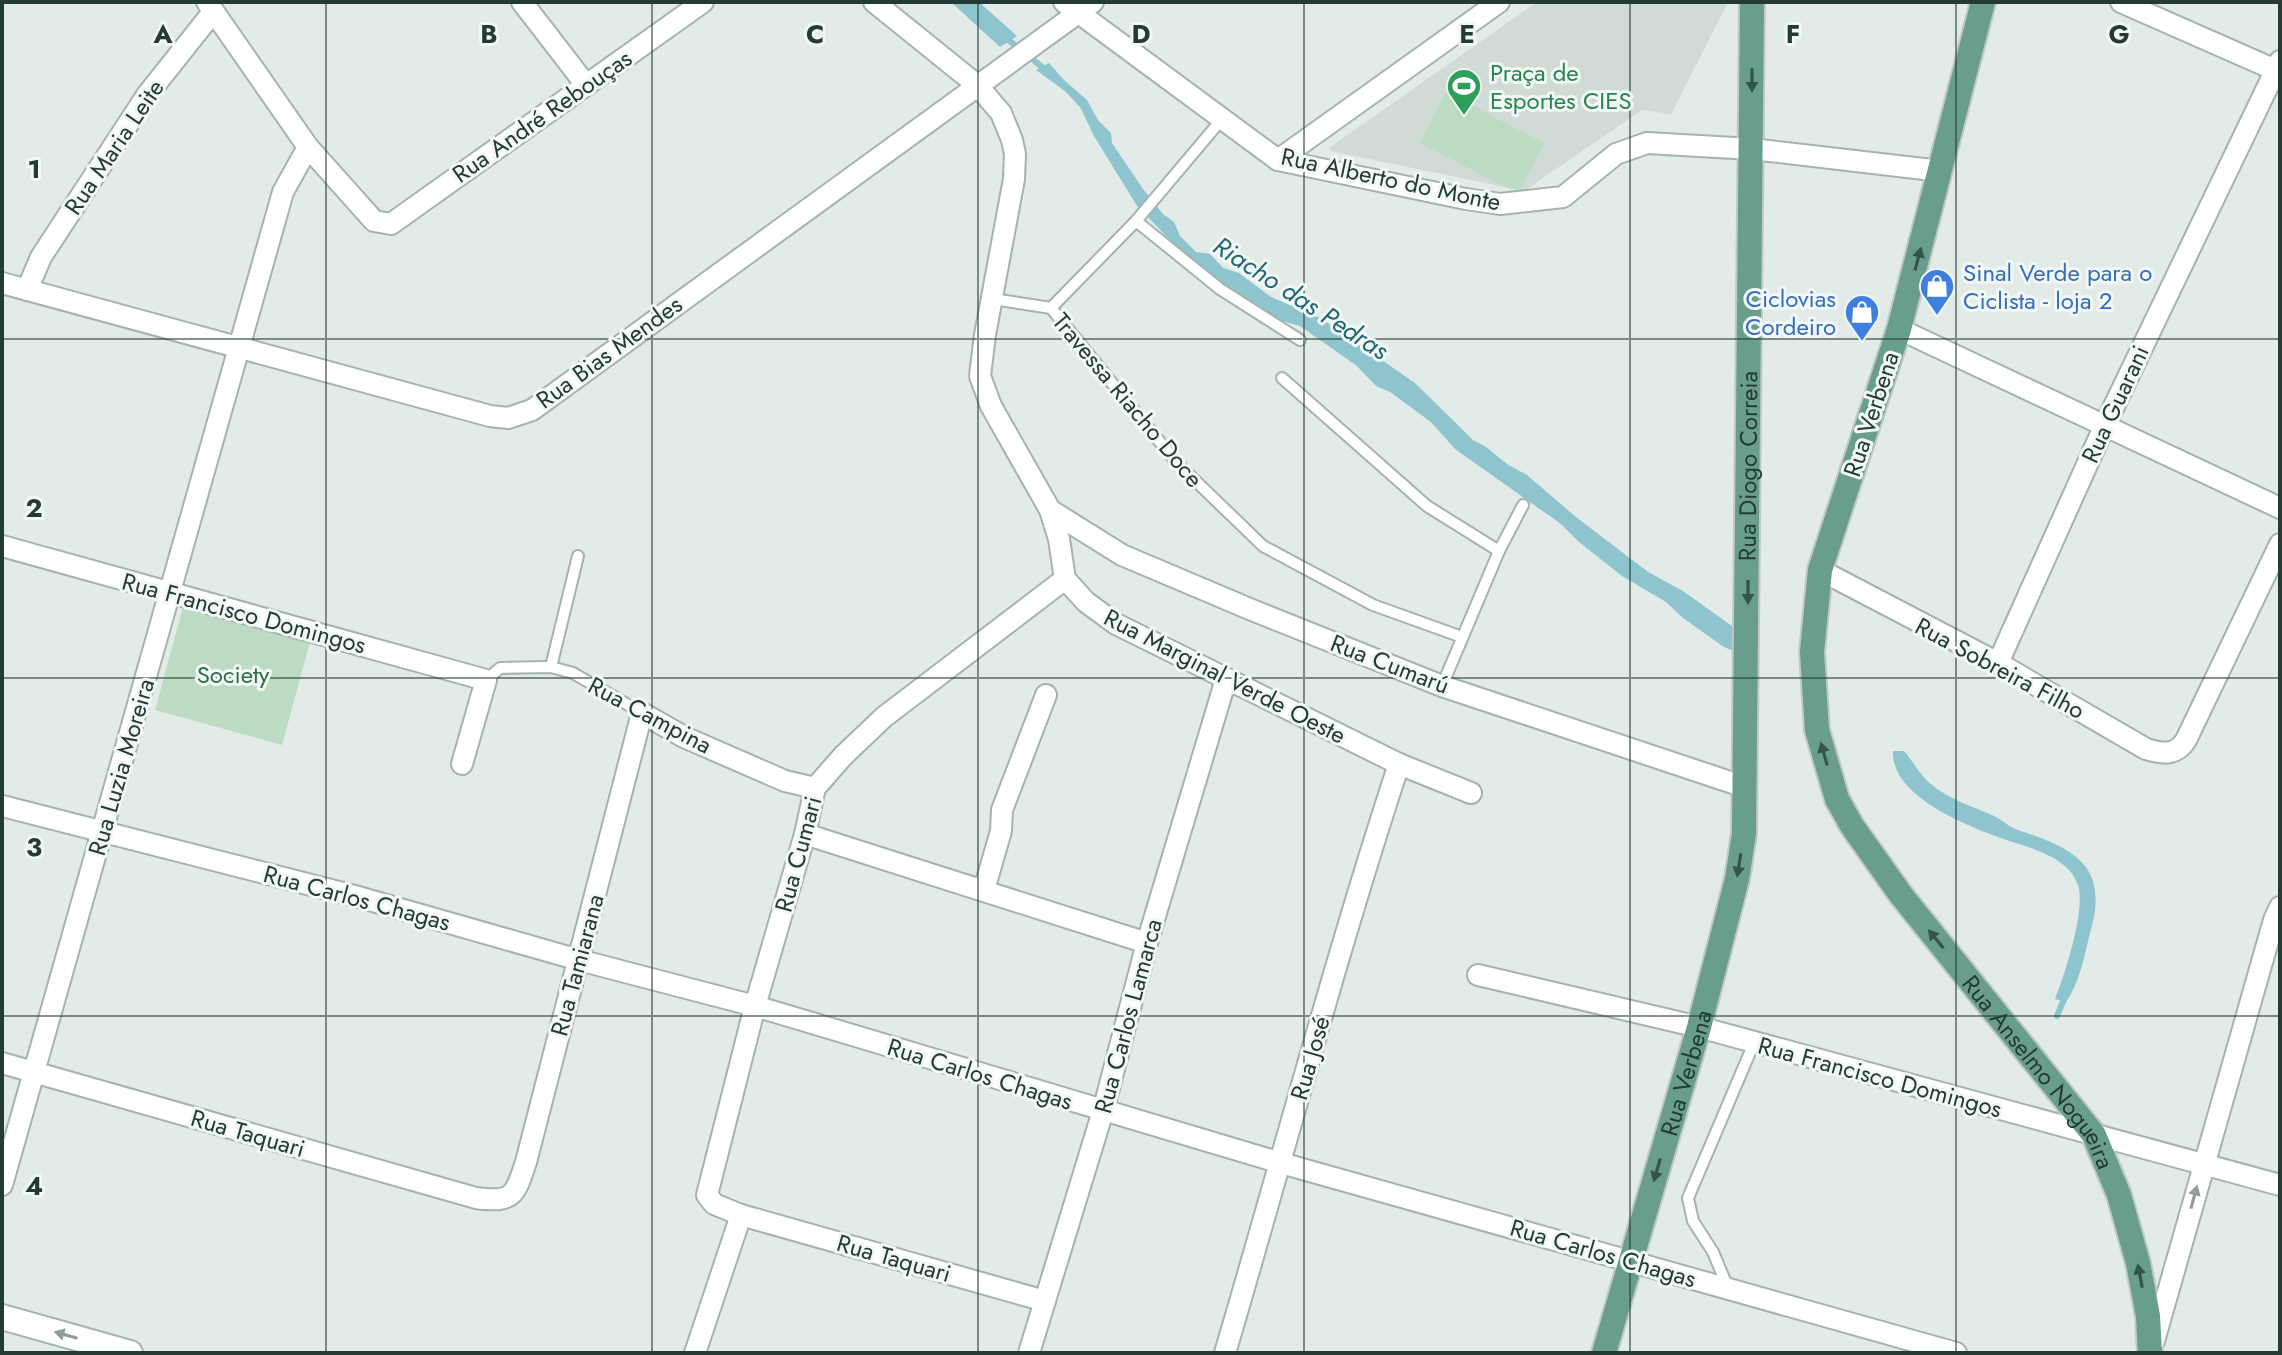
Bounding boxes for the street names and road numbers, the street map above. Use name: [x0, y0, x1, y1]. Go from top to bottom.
street label: Rua André Rebouças: [445, 41, 639, 191]
street label: Rua Maria Leite: [56, 72, 172, 222]
street label: Rua Alberto do Monte: [1278, 139, 1504, 219]
street label: Rua Bias Mendes: [529, 287, 689, 417]
street label: Travessa Riacho Doce: [1044, 305, 1212, 495]
street label: Rua Guarani: [2072, 339, 2158, 469]
street label: Rua Verbena: [1834, 347, 1908, 481]
street label: Rua Diogo Correia: [1729, 371, 1766, 561]
street label: Rua Francisco Domingos: [118, 564, 370, 662]
street label: Rua Marginal Verde Oeste: [1098, 600, 1352, 752]
street label: Rua Sobreira Filho: [1909, 609, 2091, 727]
street label: Rua Cumarú: [1325, 625, 1455, 703]
street label: Rua Campina: [582, 668, 718, 762]
street label: Rua Luzia Moreira: [79, 674, 163, 860]
street label: Rua Cumari: [766, 792, 830, 916]
street label: Rua Carlos Chagas: [260, 856, 454, 940]
street label: Rua Tamiarana: [541, 890, 613, 1040]
street label: Rua Carlos Lamarca: [1085, 915, 1171, 1117]
street label: Rua Anselmo Nogueira: [1954, 967, 2124, 1174]
street label: Rua Verbena: [1651, 1006, 1720, 1140]
street label: Rua José: [1281, 1012, 1339, 1104]
street label: Rua Francisco Domingos: [1754, 1028, 2006, 1126]
street label: Rua Carlos Chagas: [883, 1029, 1077, 1119]
street label: Rua Taquari: [187, 1100, 309, 1166]
street label: Rua Carlos Chagas: [1506, 1210, 1700, 1296]
street label: Rua Taquari: [833, 1225, 955, 1291]

